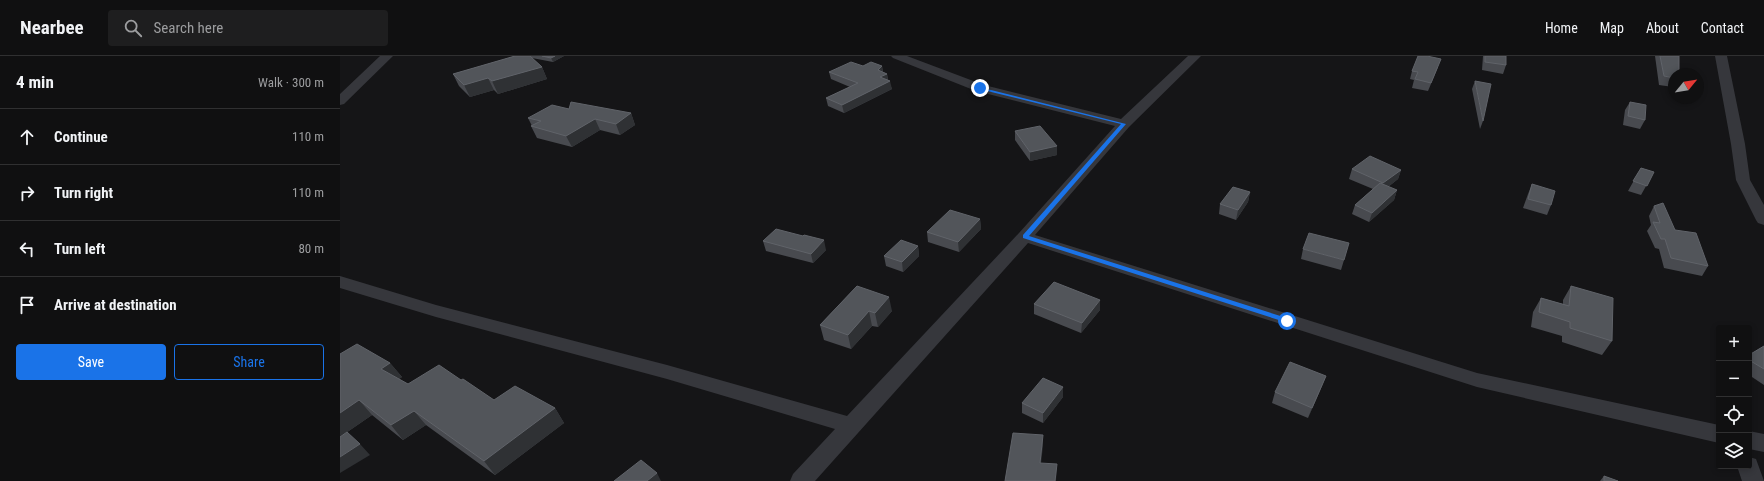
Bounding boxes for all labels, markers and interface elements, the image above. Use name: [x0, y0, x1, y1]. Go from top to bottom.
search box: [108, 10, 388, 46]
text: Nearbee: [20, 16, 84, 39]
icon: search: [122, 17, 144, 39]
text: Search here: [154, 19, 223, 37]
text: Home: [1545, 20, 1578, 36]
text: Map: [1600, 20, 1624, 36]
text: About: [1646, 20, 1679, 36]
text: Contact: [1701, 20, 1744, 36]
north arrow: [1668, 68, 1704, 104]
text: 4 min: [16, 72, 54, 92]
text: Walk · 300 m: [258, 75, 324, 90]
route end: [971, 79, 989, 97]
icon: ahead: [16, 126, 38, 148]
text: Continue: [54, 128, 108, 146]
text: 110 m: [292, 129, 324, 144]
icon: right: [16, 182, 38, 204]
text: Turn right: [54, 184, 113, 202]
text: 110 m: [292, 185, 324, 200]
icon: left: [16, 238, 38, 260]
text: Turn left: [54, 240, 105, 258]
text: 80 m: [298, 241, 324, 256]
icon: arrive: [16, 294, 38, 316]
text: Arrive at destination: [54, 296, 177, 314]
route start: [1278, 312, 1296, 330]
map controls: [1716, 325, 1752, 469]
button: +: [1716, 325, 1752, 361]
button: Save: [16, 344, 166, 380]
button: Share: [174, 344, 324, 380]
button: −: [1716, 361, 1752, 397]
button: locate: [1716, 397, 1752, 433]
button: layers: [1716, 433, 1752, 469]

